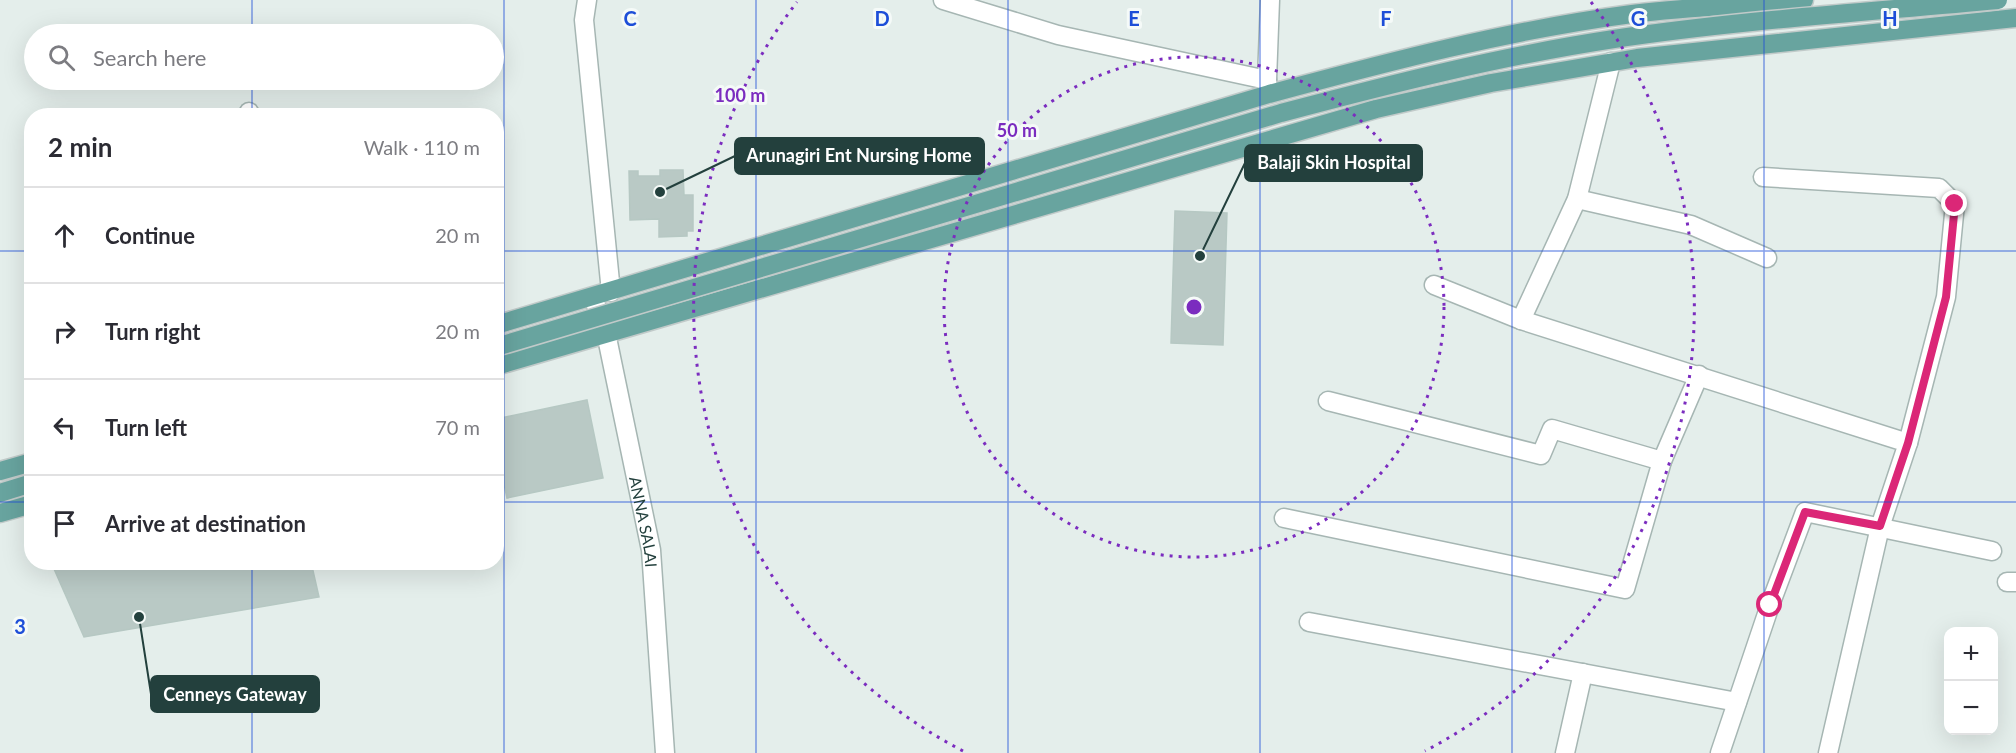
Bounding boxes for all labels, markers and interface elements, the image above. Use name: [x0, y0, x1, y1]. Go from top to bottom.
text: C: [623, 6, 637, 30]
text: D: [874, 6, 890, 30]
text: E: [1128, 6, 1140, 30]
text: F: [1380, 6, 1392, 30]
text: G: [1631, 6, 1645, 30]
text: H: [1882, 6, 1898, 30]
search box: [24, 24, 504, 90]
icon: search: [45, 41, 78, 74]
text: Search here: [93, 44, 206, 71]
text: 100 m: [715, 84, 765, 106]
text: 50 m: [997, 119, 1037, 141]
text: 2 min: [48, 131, 112, 163]
text: Walk · 110 m: [364, 135, 480, 159]
callout: Arunagiri Ent Nursing Home: [735, 138, 984, 174]
text: Arunagiri Ent Nursing Home: [745, 144, 972, 166]
callout: Balaji Skin Hospital: [1245, 145, 1422, 181]
text: Balaji Skin Hospital: [1257, 151, 1411, 173]
route end: [1941, 190, 1967, 216]
icon: ahead: [48, 219, 81, 252]
text: Continue: [105, 222, 195, 249]
text: 20 m: [435, 223, 480, 247]
centre of rings: [1184, 297, 1204, 317]
icon: right: [48, 315, 81, 348]
text: Turn right: [105, 318, 200, 345]
text: 20 m: [435, 319, 480, 343]
icon: left: [48, 411, 81, 444]
text: Turn left: [105, 414, 187, 441]
text: 70 m: [435, 415, 480, 439]
street label: ANNA SALAI: [626, 474, 662, 568]
icon: arrive: [48, 507, 81, 540]
text: Arrive at destination: [105, 510, 306, 537]
route start: [1756, 591, 1782, 617]
text: 3: [14, 614, 26, 638]
map controls: [1944, 627, 1998, 735]
button: +: [1944, 627, 1998, 681]
callout: Cenneys Gateway: [151, 676, 319, 712]
button: −: [1944, 681, 1998, 735]
text: Cenneys Gateway: [163, 683, 307, 705]

